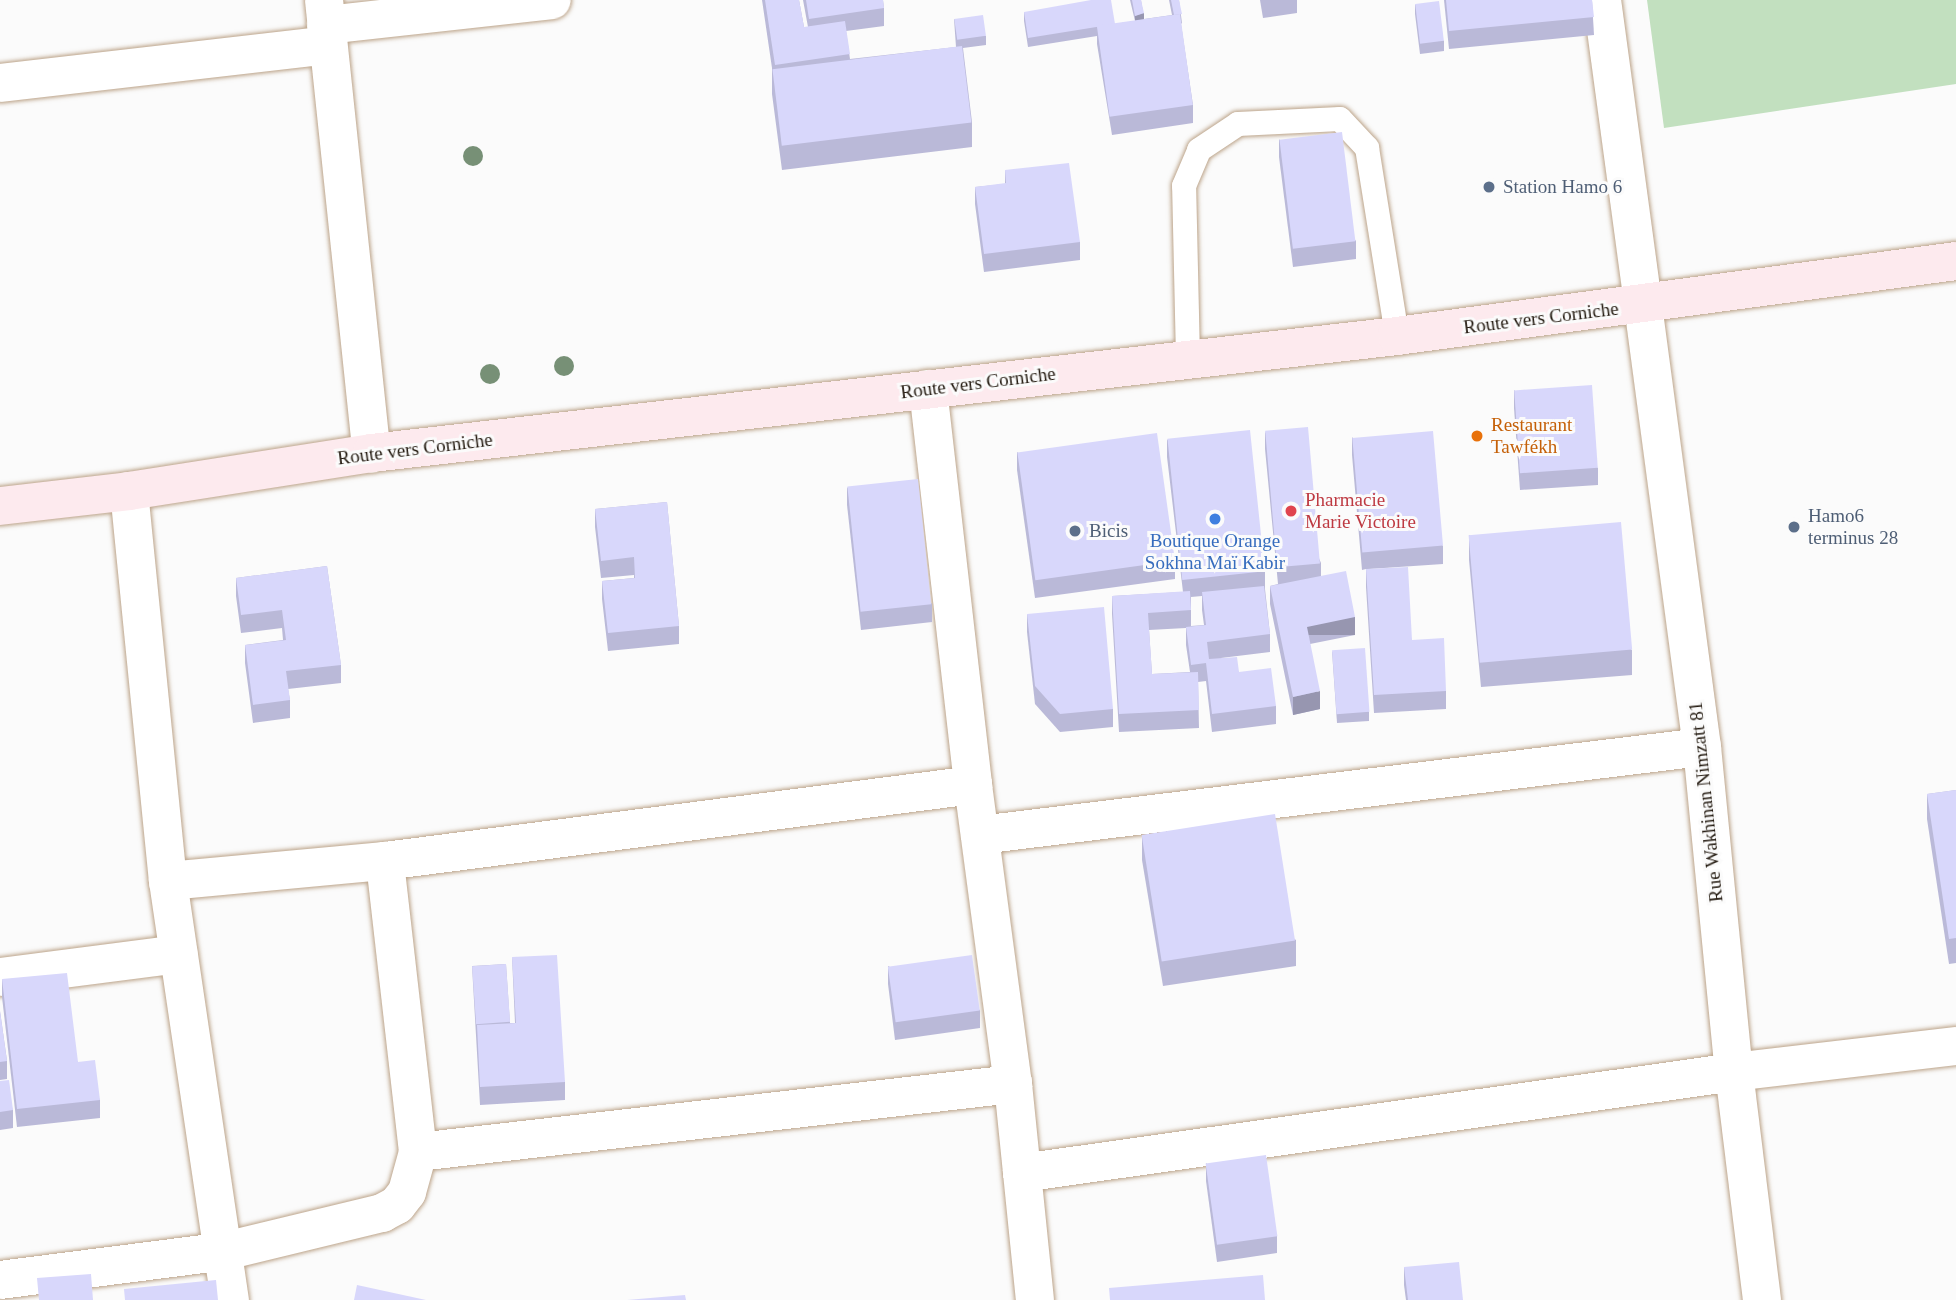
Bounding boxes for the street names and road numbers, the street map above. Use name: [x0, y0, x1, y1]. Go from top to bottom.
street label: Route vers Corniche: [1462, 297, 1620, 339]
street label: Route vers Corniche: [899, 362, 1057, 404]
street label: Route vers Corniche: [336, 428, 494, 470]
street label: Rue Wakhinan Nimzatt 81: [1684, 701, 1728, 903]

